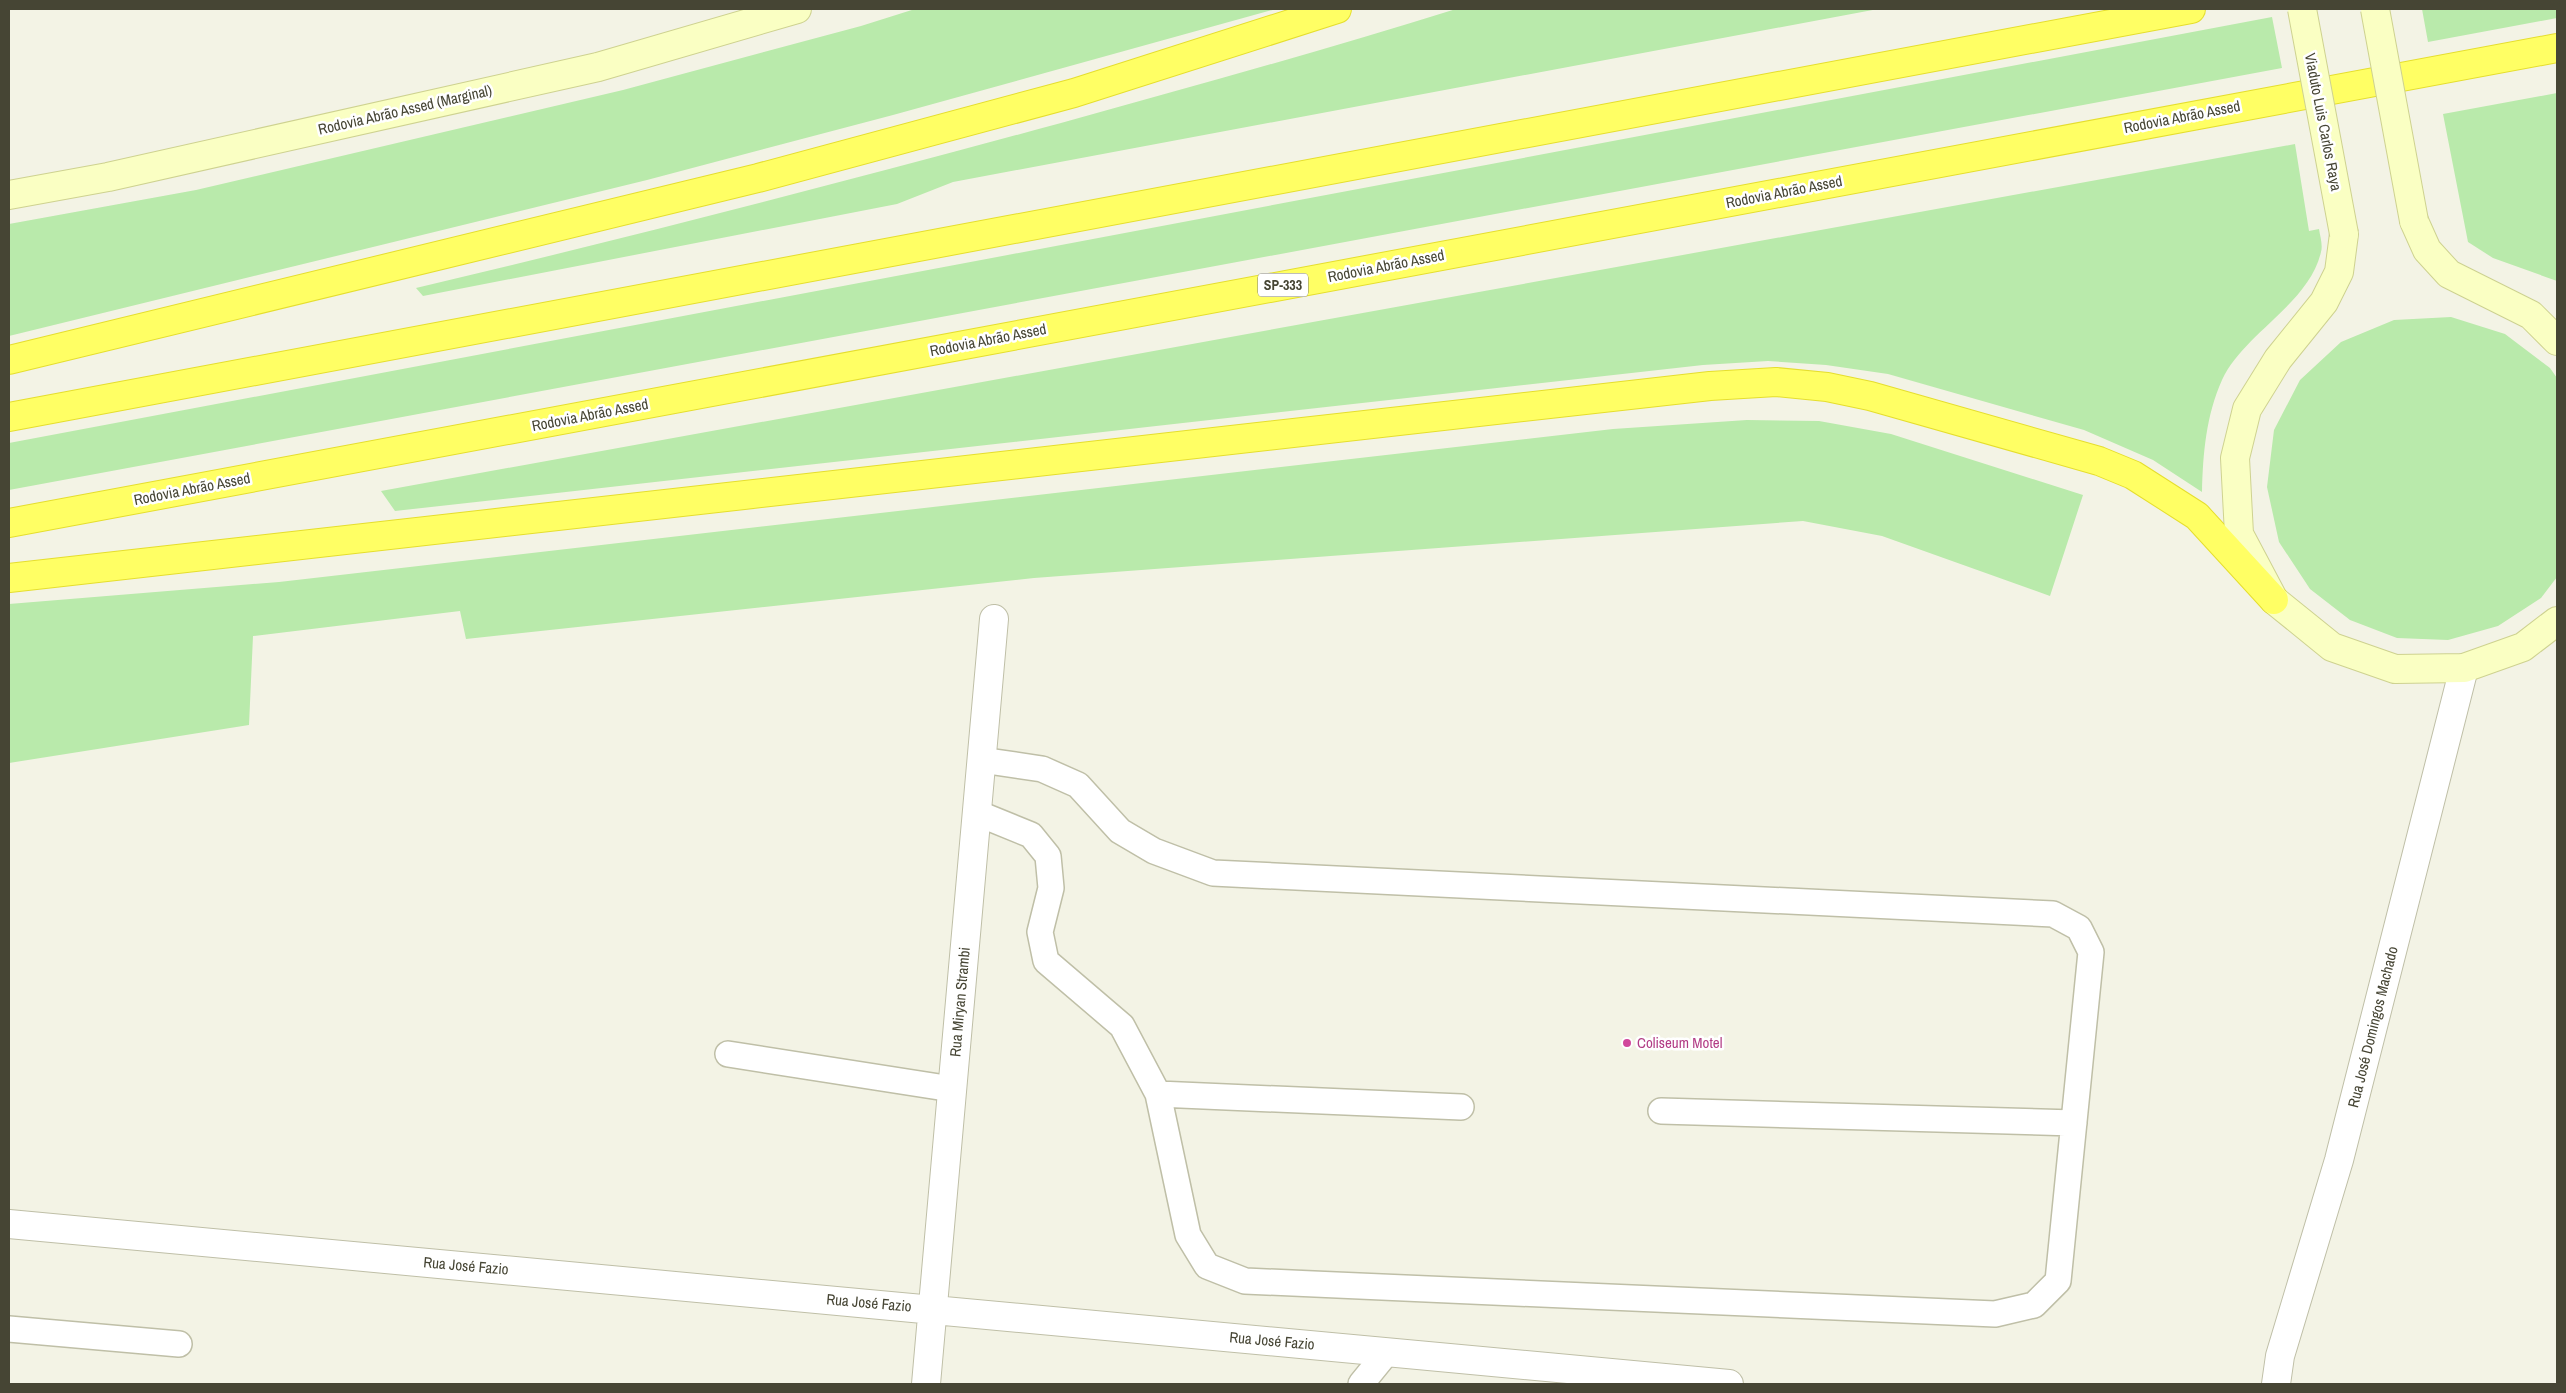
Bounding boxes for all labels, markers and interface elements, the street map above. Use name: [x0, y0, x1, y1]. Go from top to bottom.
street label: Viaduto Luis Carlos Raya: [2300, 51, 2347, 193]
street label: Rodovia Abrão Assed (Marginal): [316, 79, 494, 140]
street label: Rodovia Abrão Assed: [2122, 95, 2242, 138]
street label: Rodovia Abrão Assed: [1724, 170, 1844, 213]
street label: Rodovia Abrão Assed: [1326, 244, 1446, 287]
road number: SP-333: [1258, 274, 1308, 296]
street label: Rodovia Abrão Assed: [928, 318, 1048, 361]
street label: Rodovia Abrão Assed: [530, 393, 650, 436]
street label: Rodovia Abrão Assed: [132, 467, 252, 510]
street label: Rua José Domingos Machado: [2342, 944, 2403, 1110]
street label: Rua Miryan Strambi: [944, 946, 975, 1058]
place label: Coliseum Motel: [1637, 1032, 1722, 1053]
marker: Coliseum Motel: [1621, 1037, 1633, 1049]
street label: Rua José Fazio: [423, 1251, 510, 1280]
street label: Rua José Fazio: [826, 1288, 913, 1317]
street label: Rua José Fazio: [1229, 1326, 1316, 1355]

